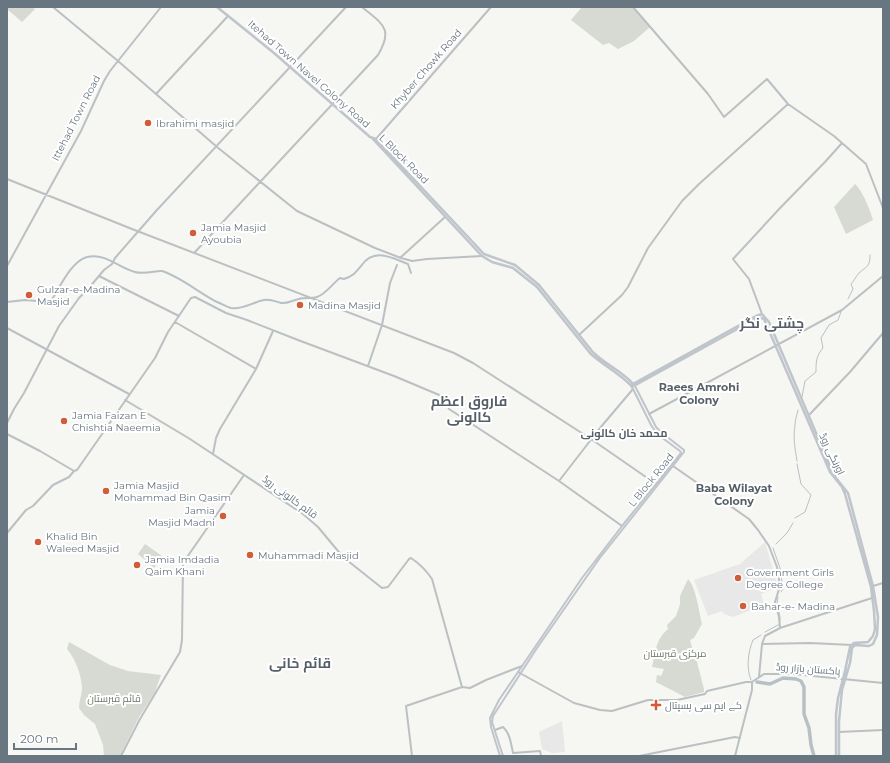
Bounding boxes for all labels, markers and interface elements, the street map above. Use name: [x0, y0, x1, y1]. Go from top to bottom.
street label: Itehad Town Navel Colony Road: [245, 17, 373, 131]
street label: Khyber Chowk Road: [388, 26, 464, 112]
street label: Ittehad Town Road: [49, 73, 103, 163]
place label: Ibrahimi masjid: [156, 117, 234, 130]
marker: Ibrahimi masjid: [143, 118, 153, 128]
street label: L Block Road: [376, 131, 432, 187]
place label: Jamia Masjid Ayoubia: [200, 221, 266, 246]
marker: Jamia Masjid Ayoubia: [188, 228, 198, 238]
place label: Gulzar-e-Madina Masjid: [37, 283, 121, 308]
marker: Gulzar-e-Madina Masjid: [24, 290, 34, 300]
place label: Madina Masjid: [308, 299, 381, 312]
marker: Madina Masjid: [295, 300, 305, 310]
district label: چشتی نگر: [739, 314, 804, 334]
district label: Raees Amrohi Colony: [659, 380, 739, 407]
district label: فاروق اعظم کالونی: [431, 392, 507, 426]
place label: Jamia Faizan E Chishtia Naeemia: [71, 409, 161, 434]
marker: Jamia Faizan E Chishtia Naeemia: [59, 416, 69, 426]
district label: محمد خان کالونی: [581, 426, 667, 441]
street label: اورنگی روڈ: [816, 431, 848, 477]
street label: L Block Road: [625, 451, 677, 509]
street label: قائم کالونی روڈ: [259, 472, 320, 522]
place label: Jamia Masjid Mohammad Bin Qasim: [113, 479, 231, 504]
district label: Baba Wilayat Colony: [696, 481, 772, 508]
marker: Jamia Masjid Mohammad Bin Qasim: [101, 486, 111, 496]
place label: Jamia Masjid Madni: [148, 504, 215, 529]
marker: Jamia Masjid Madni: [218, 511, 228, 521]
place label: Khalid Bin Waleed Masjid: [46, 530, 119, 555]
marker: Khalid Bin Waleed Masjid: [33, 537, 43, 547]
place label: Muhammadi Masjid: [258, 549, 359, 562]
marker: Muhammadi Masjid: [245, 550, 255, 560]
place label: Jamia Imdadia Qaim Khani: [144, 553, 219, 578]
marker: Jamia Imdadia Qaim Khani: [132, 560, 142, 570]
place label: Government Girls Degree College: [746, 566, 834, 591]
marker: Government Girls Degree College: [733, 573, 743, 583]
place label: Bahar-e- Madina: [751, 600, 835, 613]
marker: Bahar-e- Madina: [738, 601, 748, 611]
park label: مرکزی قبرستان: [643, 647, 707, 660]
district label: قائم خانى: [269, 654, 331, 673]
street label: پاکستان بازار روڈ: [775, 660, 841, 678]
park label: قائم قبرستان: [87, 692, 141, 706]
marker: کے ایم سی ہسپتال: [650, 699, 662, 711]
place label: کے ایم سی ہسپتال: [665, 699, 742, 713]
scale bar: [14, 725, 76, 751]
text: 200 m: [20, 731, 59, 746]

